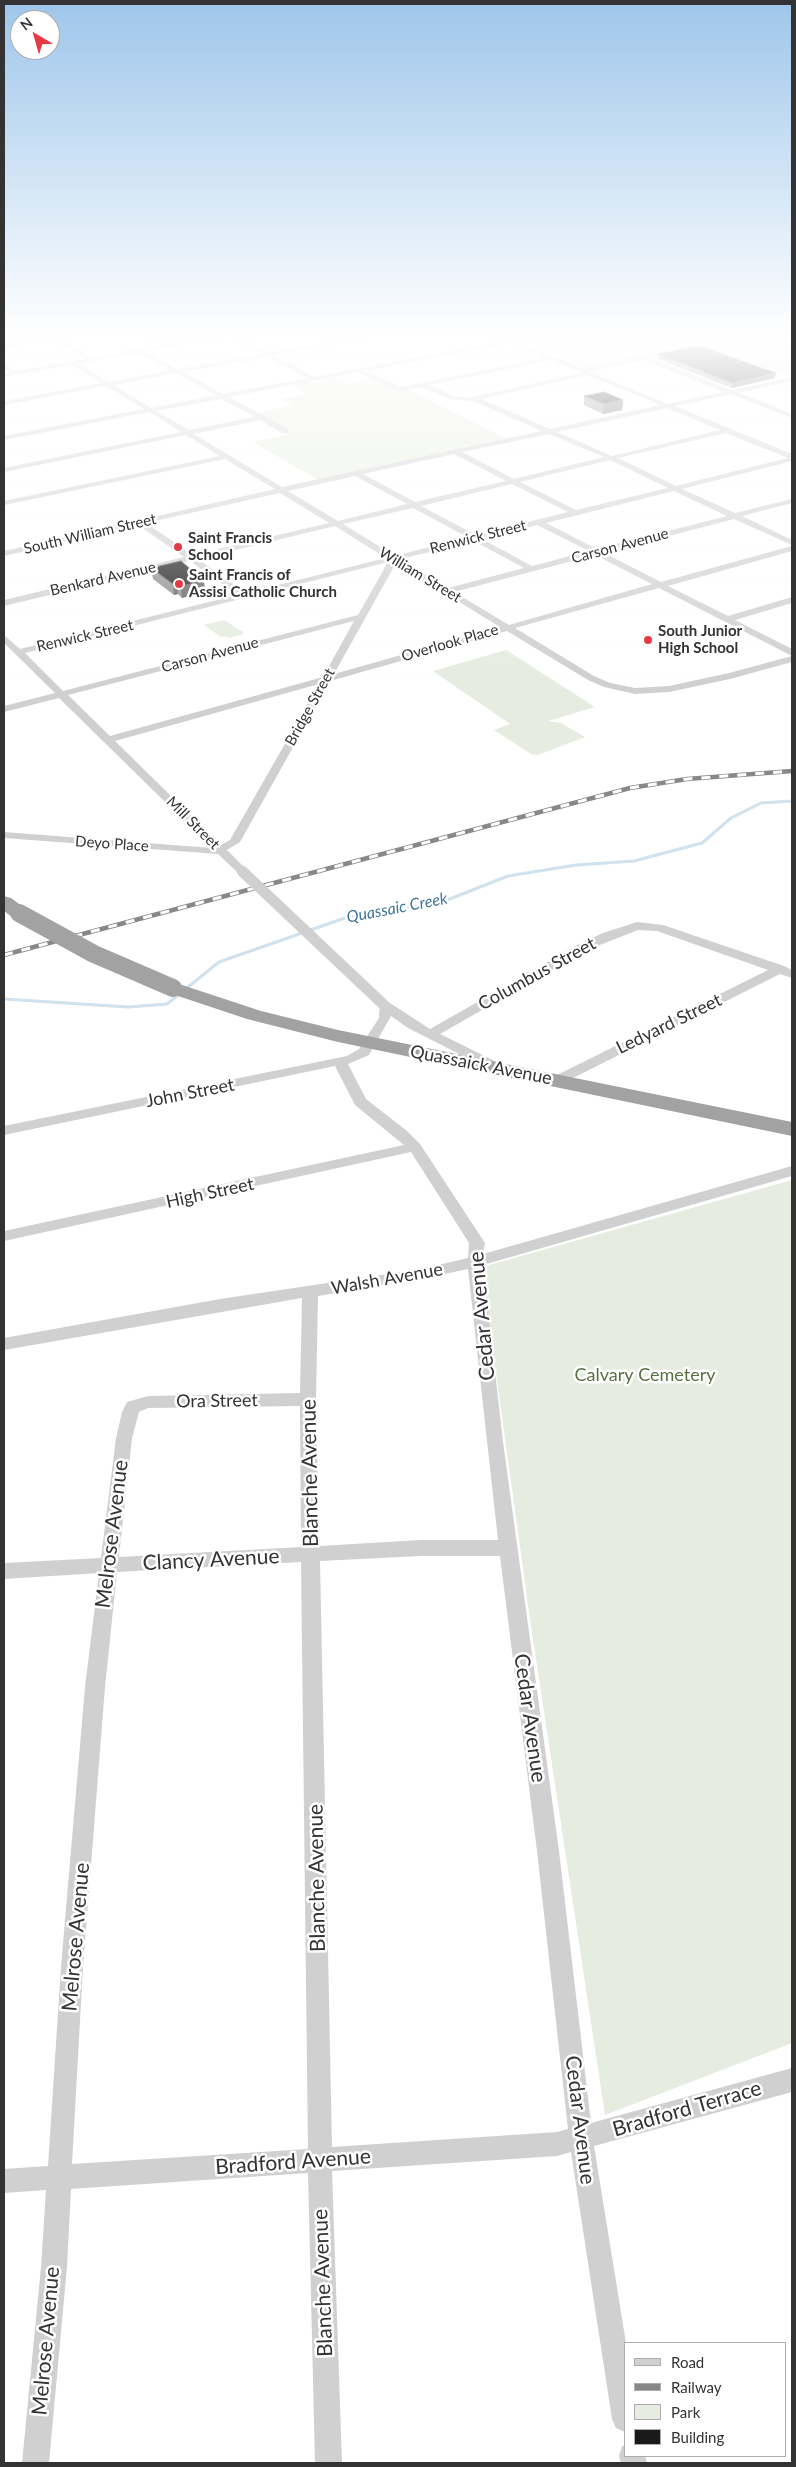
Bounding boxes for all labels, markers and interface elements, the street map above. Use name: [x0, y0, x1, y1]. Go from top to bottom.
north arrow: [10, 10, 60, 60]
text: N: [17, 14, 36, 34]
street label: South William Street: [22, 510, 158, 558]
street label: Renwick Street: [428, 516, 528, 558]
street label: Carson Avenue: [569, 524, 671, 568]
place label: Saint Francis School: [188, 529, 272, 564]
marker: Saint Francis School: [172, 541, 184, 553]
street label: William Street: [376, 543, 464, 607]
street label: Benkard Avenue: [48, 558, 158, 600]
place label: Saint Francis of Assisi Catholic Church: [189, 566, 337, 601]
marker: Saint Francis of Assisi Catholic Church: [173, 578, 185, 590]
street label: Renwick Street: [35, 616, 135, 656]
street label: Overlook Place: [400, 621, 500, 665]
place label: South Junior High School: [658, 622, 742, 657]
street label: Carson Avenue: [159, 633, 261, 677]
marker: South Junior High School: [642, 634, 654, 646]
street label: Bridge Street: [281, 665, 339, 749]
street label: Mill Street: [163, 793, 223, 853]
street label: Deyo Place: [75, 832, 149, 856]
water label: Quassaic Creek: [345, 889, 449, 927]
street label: Columbus Street: [474, 933, 600, 1015]
street label: Ledyard Street: [613, 989, 725, 1059]
street label: Quassaick Avenue: [408, 1041, 554, 1089]
street label: John Street: [144, 1074, 236, 1112]
street label: High Street: [164, 1173, 256, 1213]
street label: Cedar Avenue: [464, 1250, 500, 1382]
street label: Walsh Avenue: [330, 1259, 444, 1299]
park label: Calvary Cemetery: [574, 1364, 716, 1386]
street label: Ora Street: [176, 1389, 258, 1413]
street label: Blanche Avenue: [296, 1399, 324, 1547]
street label: Melrose Avenue: [90, 1458, 134, 1610]
street label: Clancy Avenue: [142, 1544, 280, 1576]
street label: Cedar Avenue: [509, 1652, 551, 1784]
street label: Blanche Avenue: [303, 1804, 331, 1952]
street label: Melrose Avenue: [57, 1861, 95, 2013]
street label: Cedar Avenue: [560, 2054, 600, 2186]
street label: Bradford Terrace: [610, 2076, 764, 2142]
street label: Bradford Avenue: [214, 2144, 372, 2180]
street label: Blanche Avenue: [308, 2209, 338, 2357]
street label: Melrose Avenue: [27, 2265, 65, 2417]
legend: [624, 2342, 786, 2457]
text: Road: [671, 2353, 704, 2371]
text: Railway: [671, 2378, 722, 2396]
text: Park: [671, 2403, 700, 2421]
text: Building: [671, 2428, 724, 2446]

